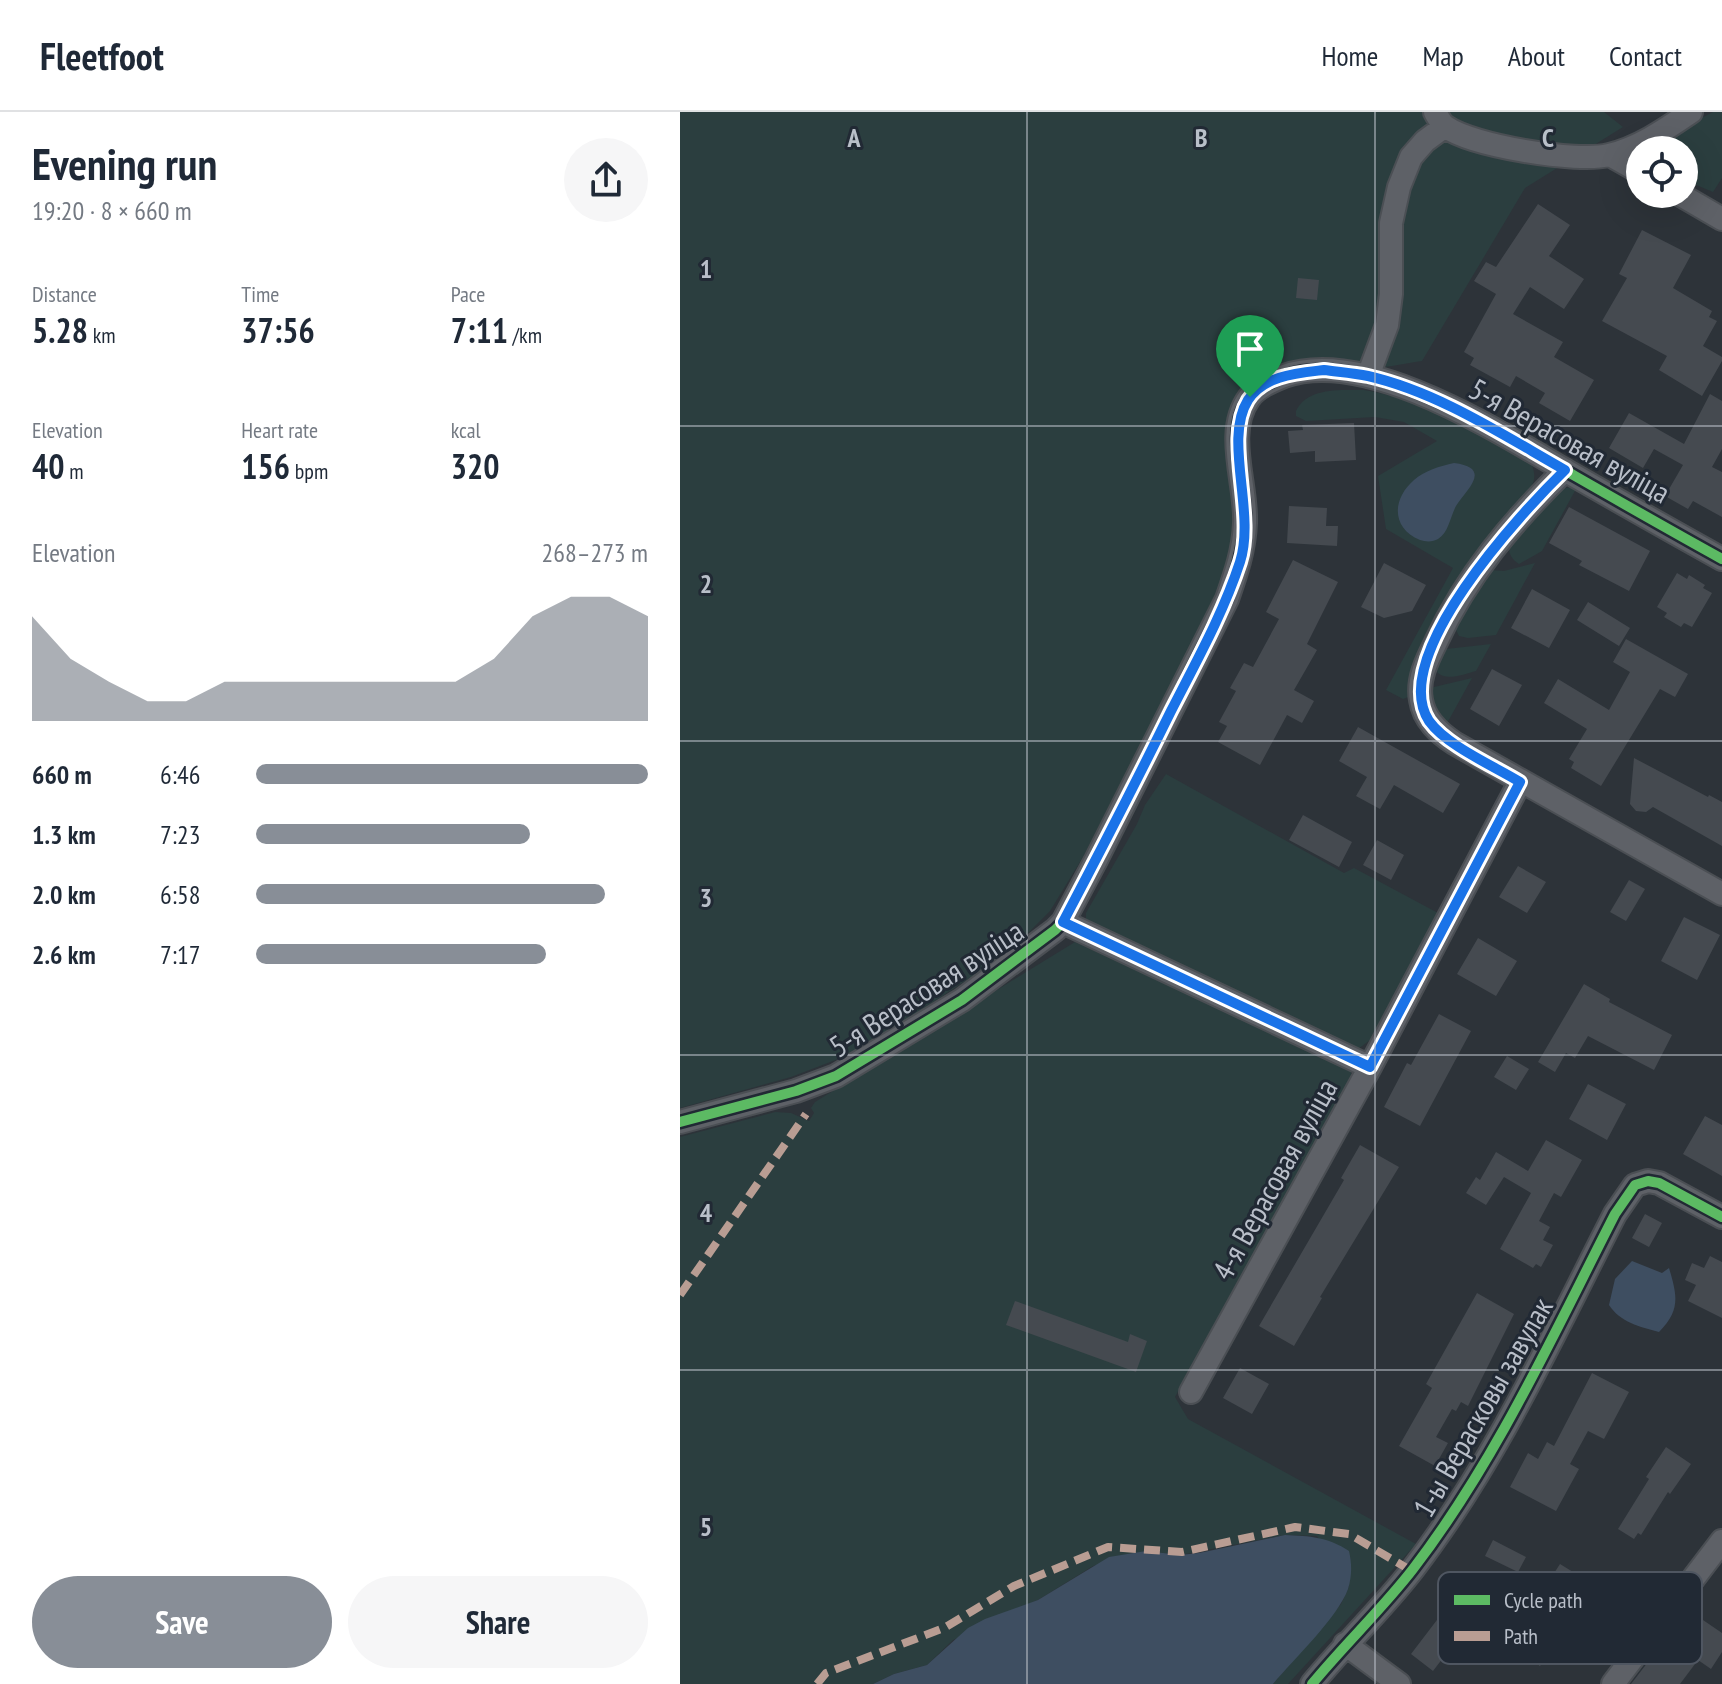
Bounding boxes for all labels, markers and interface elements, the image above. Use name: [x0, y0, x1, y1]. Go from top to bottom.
text: Fleetfoot: [40, 31, 164, 80]
text: Home: [1322, 37, 1378, 74]
text: Map: [1422, 37, 1464, 74]
text: About: [1508, 37, 1565, 74]
text: Contact: [1609, 37, 1682, 74]
text: A: [846, 121, 861, 154]
text: B: [1195, 121, 1208, 154]
text: C: [1542, 121, 1554, 154]
text: Evening run: [32, 135, 217, 192]
map controls: [1626, 136, 1698, 208]
button: locate: [1626, 136, 1698, 208]
button: share: [564, 138, 648, 222]
text: 19:20 · 8 × 660 m: [32, 194, 192, 227]
text: 1: [700, 252, 712, 285]
text: Distance: [32, 280, 97, 308]
text: Time: [241, 280, 279, 308]
text: Pace: [451, 280, 485, 308]
text: 5.28: [32, 308, 88, 352]
text: 37:56: [241, 308, 315, 352]
text: 7:11: [451, 308, 508, 352]
pin: [1216, 315, 1284, 397]
text: km: [88, 321, 116, 349]
text: /km: [508, 321, 542, 349]
icon: arrive: [1228, 327, 1272, 371]
street label: 5-я Верасовая вуліца: [1463, 369, 1677, 511]
text: Elevation: [32, 416, 103, 444]
text: Heart rate: [241, 416, 318, 444]
text: kcal: [451, 416, 481, 444]
text: 40: [32, 444, 65, 488]
text: 156: [241, 444, 290, 488]
text: 320: [451, 444, 499, 488]
text: m: [65, 457, 84, 485]
text: bpm: [290, 457, 328, 485]
text: Elevation: [32, 536, 115, 569]
text: 268–273 m: [542, 536, 648, 569]
text: 2: [700, 567, 712, 600]
text: 660 m: [32, 758, 92, 791]
text: 6:46: [160, 758, 200, 791]
text: 1.3 km: [32, 818, 96, 851]
text: 7:23: [160, 818, 200, 851]
text: 2.0 km: [32, 878, 96, 911]
text: 6:58: [160, 878, 200, 911]
text: 3: [700, 881, 712, 914]
street label: 5-я Верасовая вуліца: [821, 911, 1031, 1065]
text: 2.6 km: [32, 938, 96, 971]
text: 7:17: [160, 938, 200, 971]
street label: 4-я Верасовая вуліца: [1203, 1072, 1345, 1286]
text: 4: [700, 1196, 713, 1229]
street label: 1-ы Верасковы завулак: [1403, 1290, 1561, 1524]
text: 5: [700, 1510, 712, 1543]
legend: [1438, 1572, 1702, 1664]
button: Save: [32, 1576, 332, 1668]
button: Share: [348, 1576, 648, 1668]
text: Cycle path: [1504, 1586, 1582, 1614]
text: Path: [1504, 1622, 1538, 1650]

